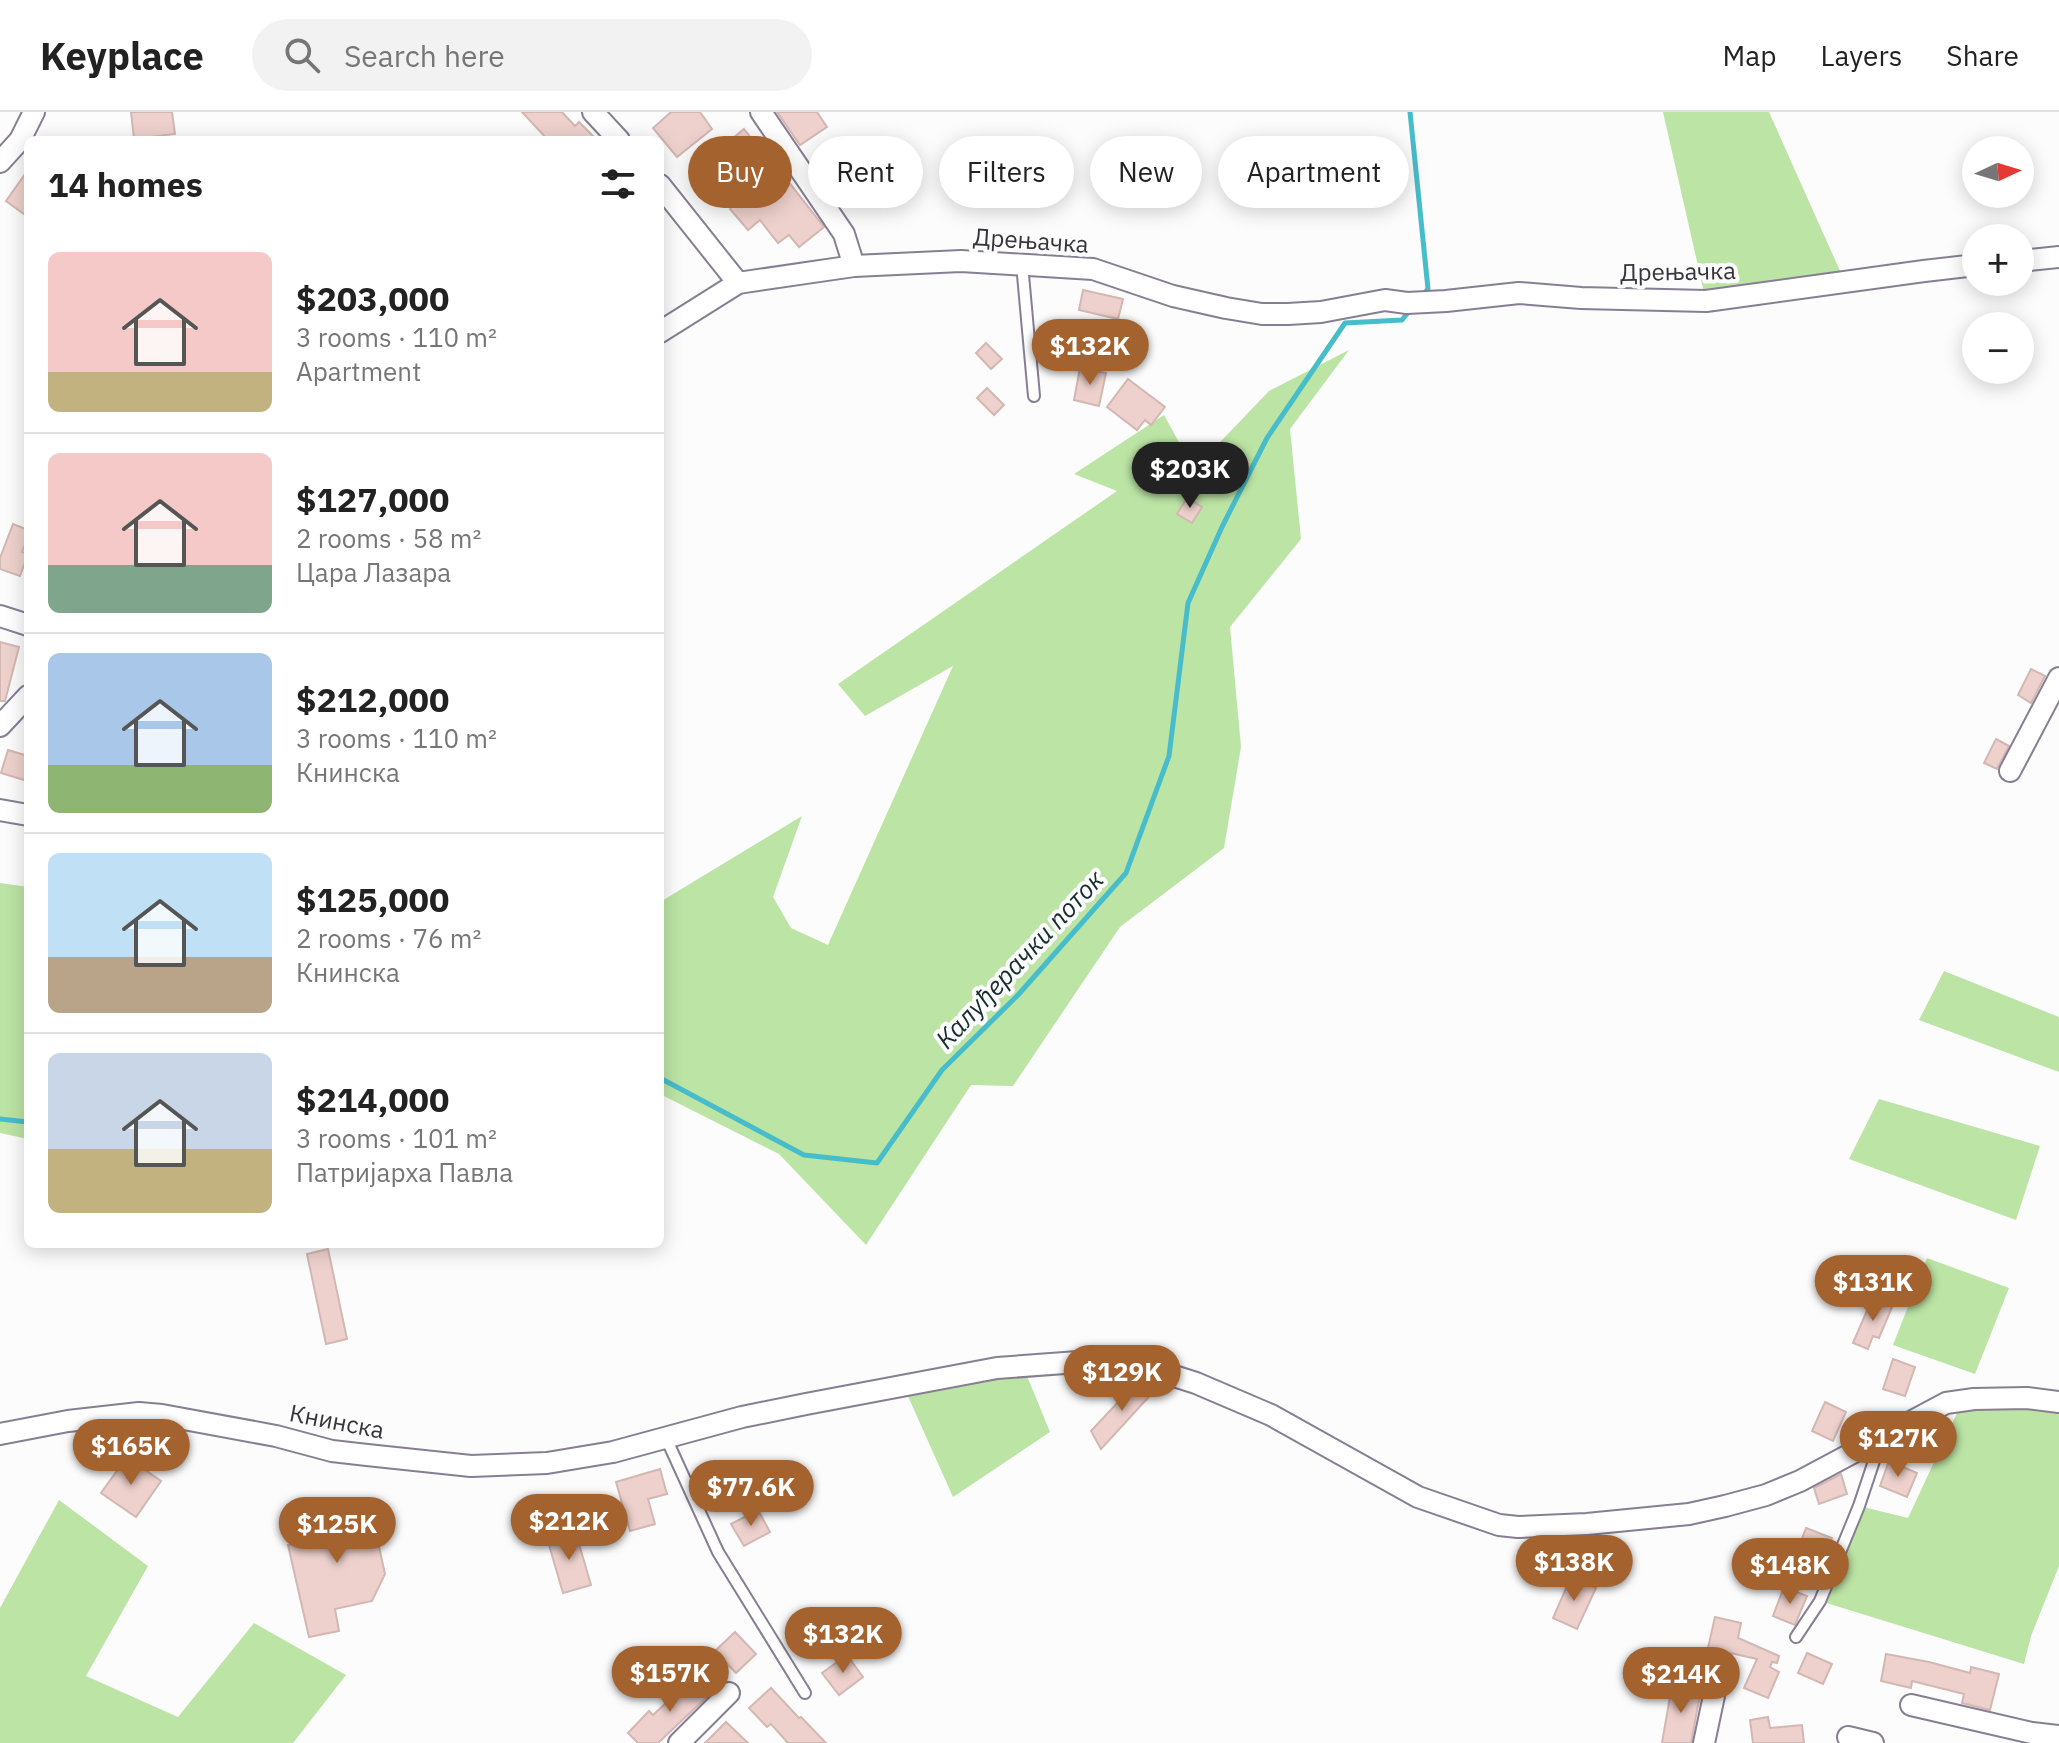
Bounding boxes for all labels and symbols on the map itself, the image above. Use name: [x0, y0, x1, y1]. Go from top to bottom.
north arrow: [1962, 136, 2034, 208]
street label: Дрењачка: [972, 220, 1090, 260]
street label: Дрењачка: [1620, 254, 1736, 288]
pin: $132K: [1034, 319, 1146, 387]
pin: $203K: [1134, 442, 1246, 510]
water label: Калуђерачки поток: [927, 862, 1111, 1055]
pin: $131K: [1817, 1255, 1929, 1323]
pin: $129K: [1066, 1345, 1178, 1413]
street label: Книнска: [287, 1396, 387, 1446]
pin: $127K: [1842, 1411, 1954, 1479]
pin: $165K: [75, 1419, 187, 1487]
pin: $77.6K: [686, 1460, 816, 1528]
pin: $212K: [513, 1494, 625, 1562]
pin: $125K: [281, 1497, 393, 1565]
pin: $138K: [1518, 1535, 1630, 1603]
pin: $148K: [1734, 1538, 1846, 1606]
pin: $132K: [787, 1607, 899, 1675]
pin: $157K: [614, 1646, 726, 1714]
pin: $214K: [1625, 1647, 1737, 1715]

